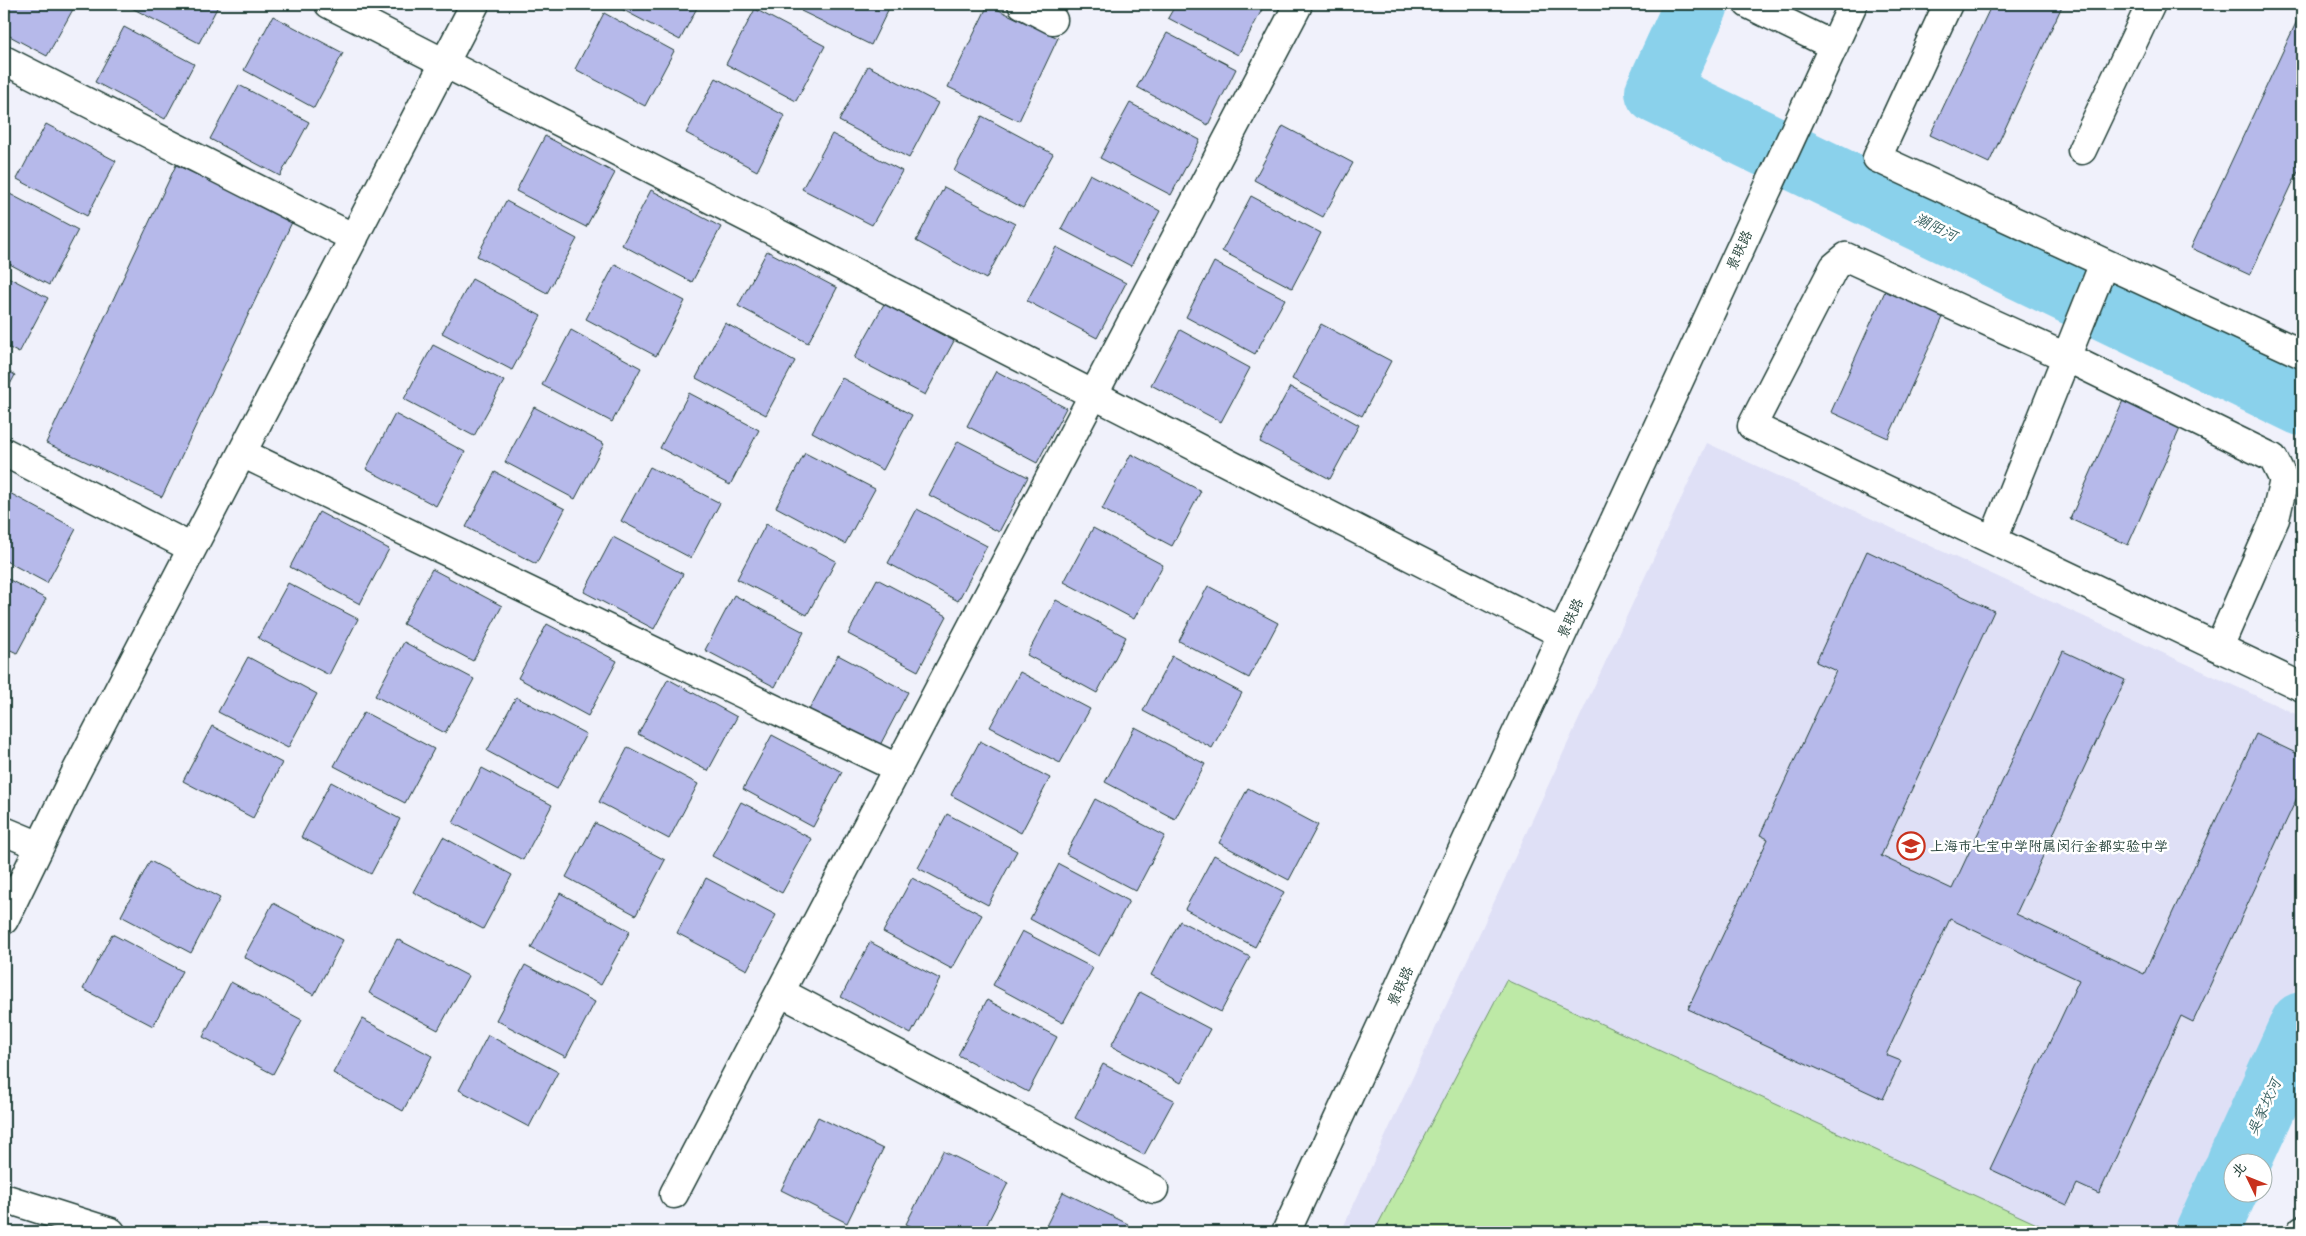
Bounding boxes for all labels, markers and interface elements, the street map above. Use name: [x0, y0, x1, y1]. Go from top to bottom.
water label: 潮阳河: [1910, 207, 1964, 250]
street label: 景联路: [1721, 227, 1759, 274]
street label: 景联路: [1552, 595, 1590, 642]
school or university icon: 上海市七宝中学附属闵行金都实验中学: [1896, 831, 1926, 861]
place label: 上海市七宝中学附属闵行金都实验中学: [1930, 836, 2168, 858]
street label: 景联路: [1382, 963, 1420, 1010]
water label: 吴家坟河: [2241, 1072, 2290, 1140]
north arrow: [2224, 1154, 2274, 1204]
text: 北: [2226, 1157, 2252, 1182]

